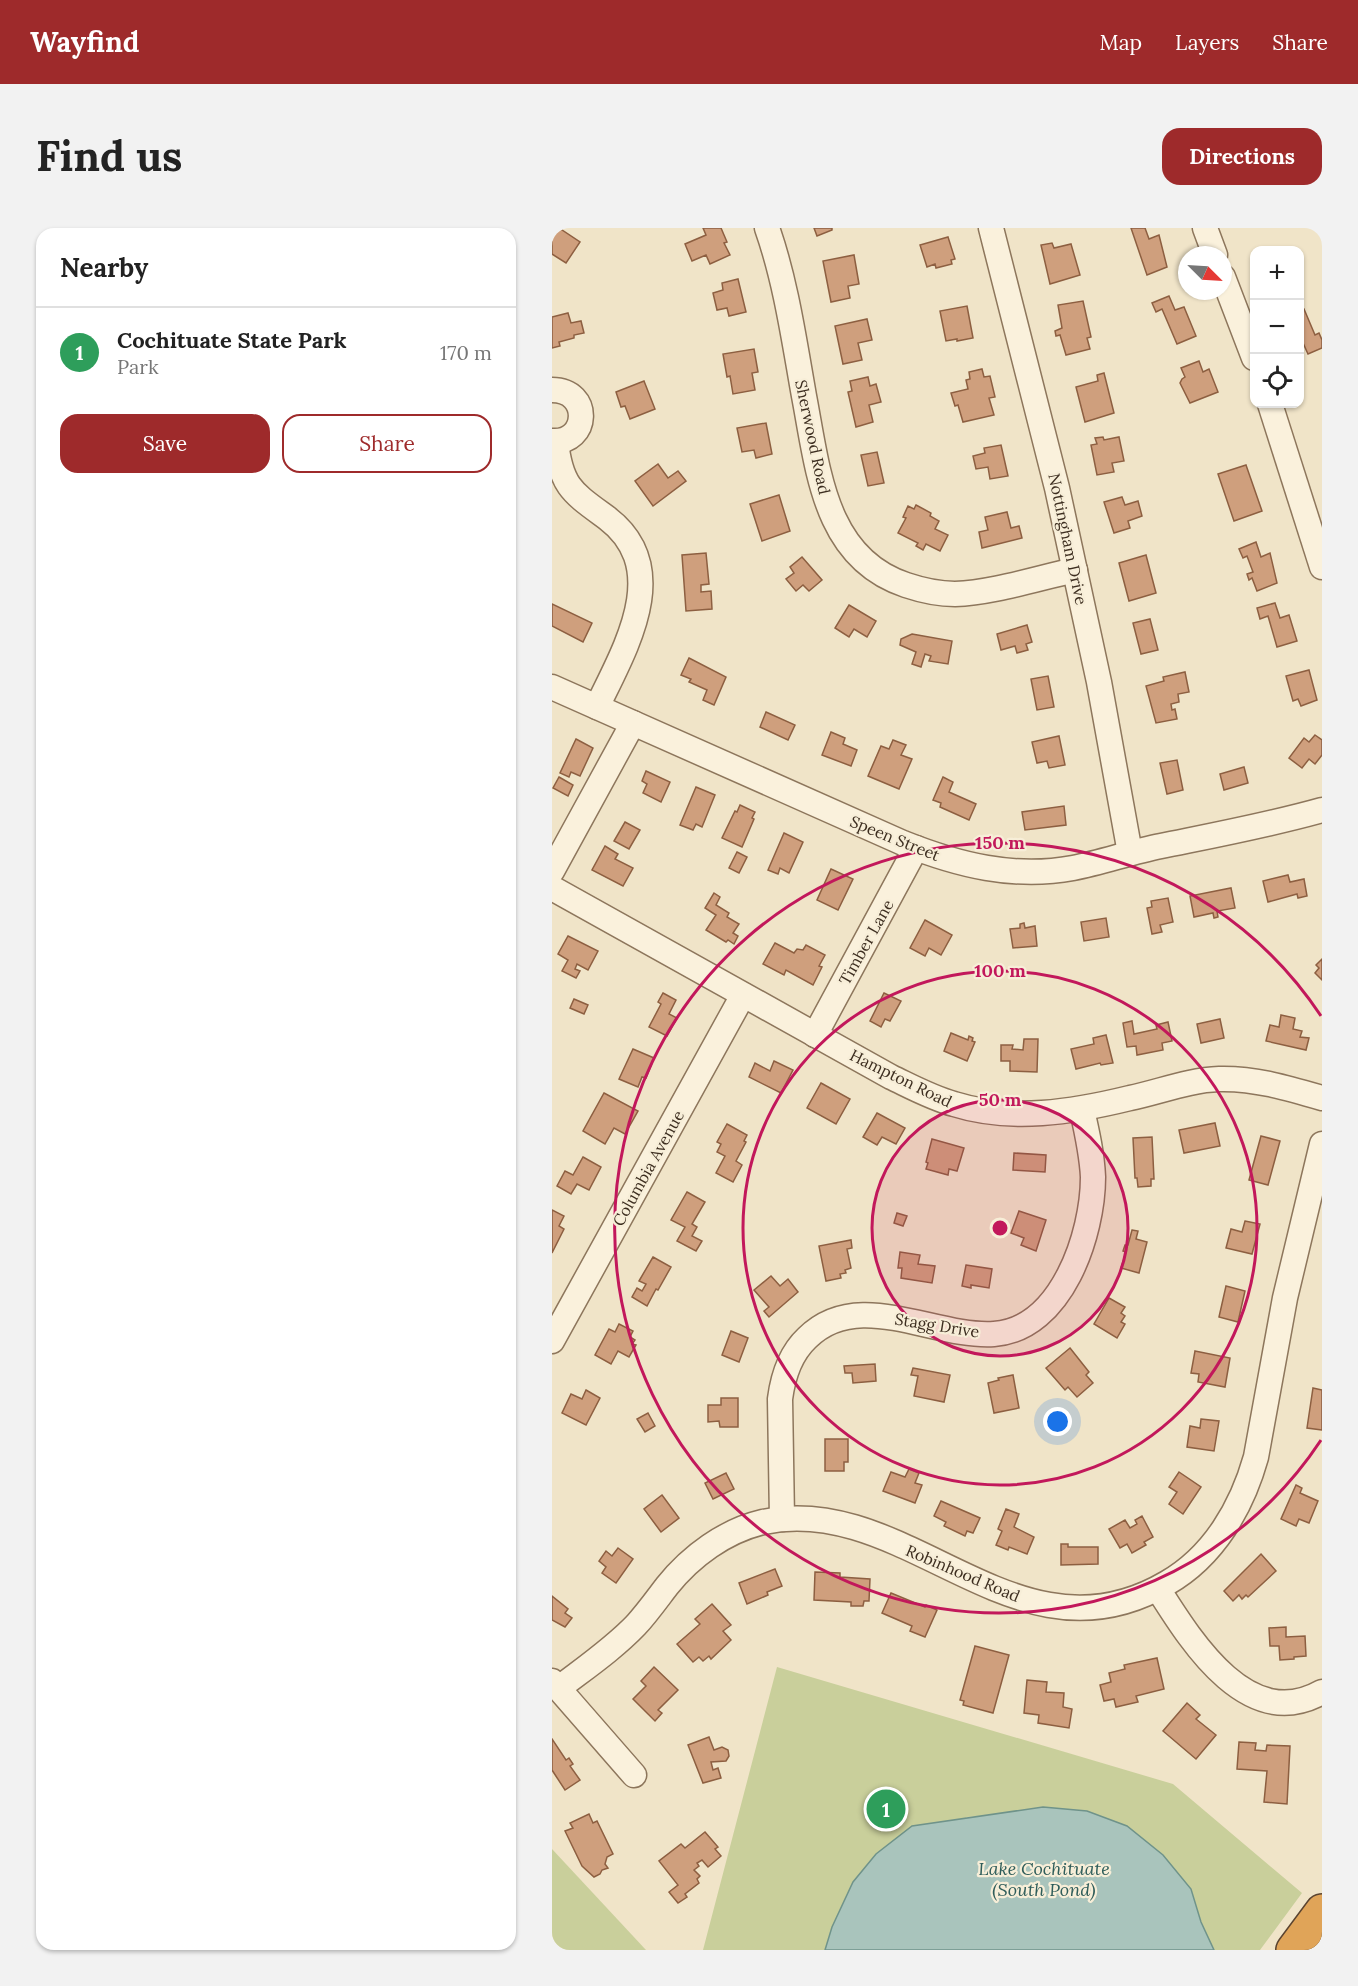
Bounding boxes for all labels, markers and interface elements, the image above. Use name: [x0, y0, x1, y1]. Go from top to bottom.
text: Wayfind: [30, 24, 139, 60]
text: Map: [1099, 29, 1142, 56]
text: Layers: [1175, 29, 1239, 56]
text: Share: [1272, 29, 1328, 56]
button: Directions: [1162, 128, 1322, 185]
text: Find us: [36, 129, 182, 183]
north arrow: [1178, 246, 1232, 300]
map controls: [1250, 246, 1304, 408]
button: +: [1250, 246, 1304, 300]
text: Nearby: [60, 251, 148, 284]
button: −: [1250, 300, 1304, 354]
text: Cochituate State Park: [117, 326, 347, 354]
text: 1: [75, 340, 84, 365]
text: 170 m: [440, 340, 492, 365]
text: Park: [117, 354, 159, 379]
button: locate: [1250, 354, 1304, 408]
street label: Sherwood Road: [791, 378, 835, 497]
button: Save: [60, 414, 270, 473]
button: Share: [282, 414, 492, 473]
street label: Nottingham Drive: [1044, 472, 1092, 607]
street label: Speen Street: [847, 811, 944, 865]
text: 150 m: [975, 831, 1025, 854]
street label: Timber Lane: [834, 896, 898, 988]
text: 100 m: [974, 959, 1026, 982]
street label: Hampton Road: [847, 1045, 956, 1112]
text: 50 m: [979, 1088, 1022, 1111]
street label: Columbia Avenue: [608, 1106, 688, 1229]
centre of rings: [990, 1218, 1010, 1238]
street label: Stagg Drive: [893, 1308, 981, 1342]
your location: [1043, 1407, 1072, 1436]
street label: Robinhood Road: [903, 1540, 1023, 1606]
pin: 1: [866, 1786, 906, 1832]
water label: Lake Cochituate (South Pond): [978, 1857, 1110, 1901]

